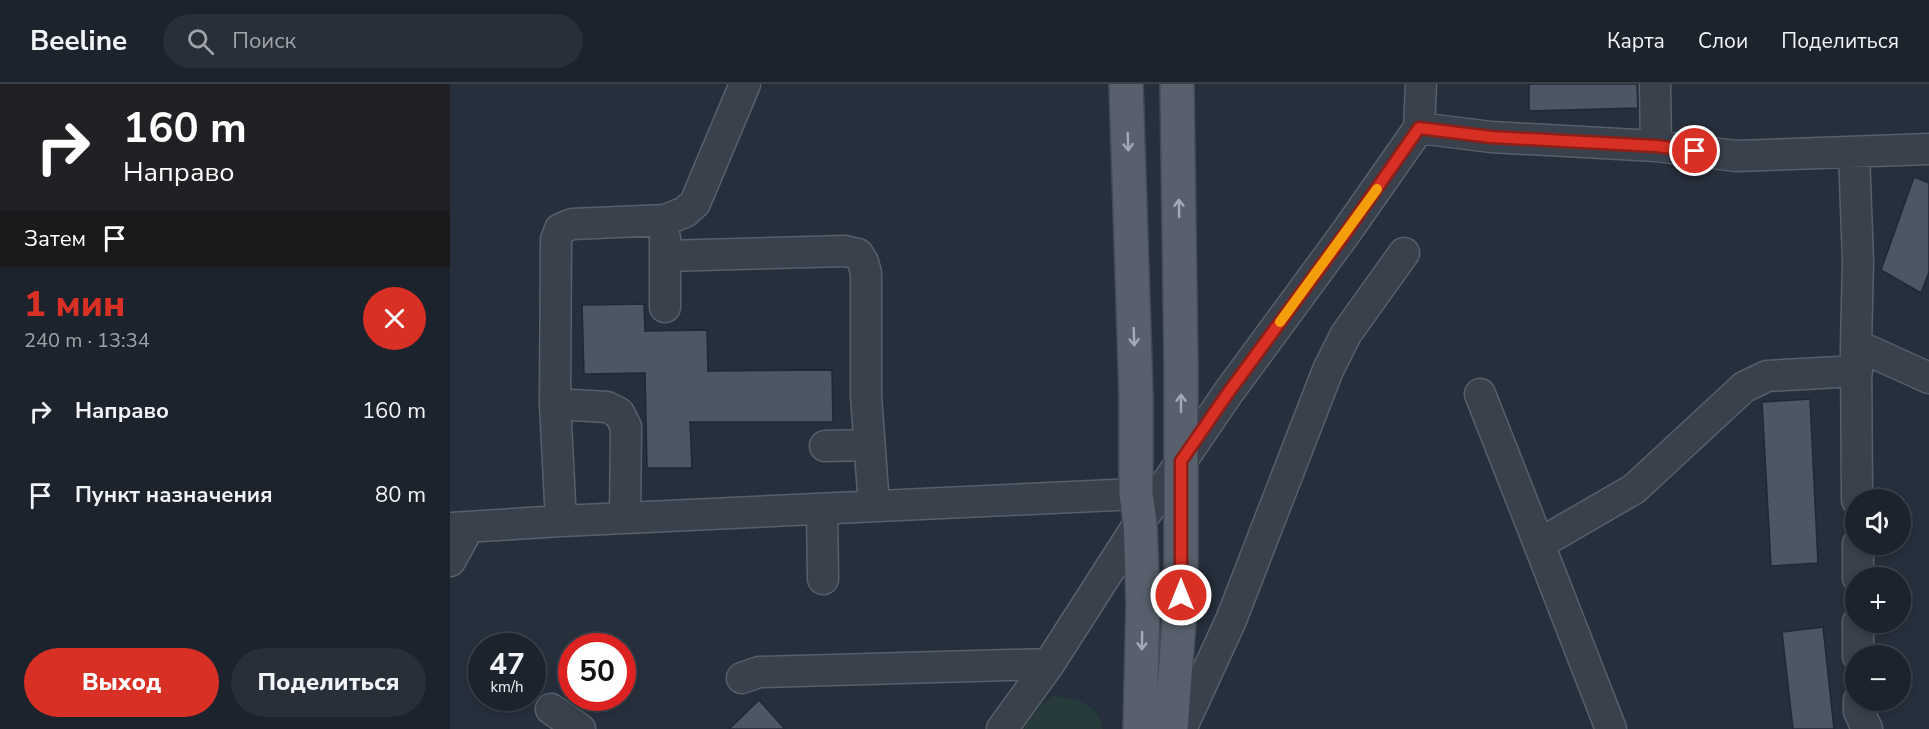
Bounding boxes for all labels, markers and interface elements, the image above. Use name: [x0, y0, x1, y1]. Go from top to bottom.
search box: [163, 14, 583, 68]
text: Beeline: [30, 22, 127, 60]
icon: search: [184, 25, 217, 58]
text: Поиск: [232, 26, 296, 56]
text: Карта: [1607, 27, 1665, 55]
text: Слои: [1698, 27, 1748, 55]
text: Поделиться: [1781, 27, 1899, 55]
text: 160 m: [123, 100, 247, 157]
icon: right: [24, 108, 102, 186]
pin: [1669, 125, 1720, 176]
one-way arrow: [1122, 132, 1133, 152]
icon: arrive: [1678, 134, 1711, 167]
text: Направо: [123, 154, 234, 191]
one-way arrow: [1173, 198, 1185, 218]
icon: arrive: [98, 222, 131, 255]
text: Затем: [24, 224, 86, 254]
text: 1 мин: [24, 280, 125, 329]
button: close: [363, 287, 426, 350]
text: 240 m · 13:34: [24, 327, 150, 354]
one-way arrow: [1128, 327, 1140, 347]
one-way arrow: [1175, 393, 1187, 413]
icon: right: [24, 395, 57, 428]
text: Направо: [75, 396, 169, 426]
text: 160 m: [362, 396, 426, 426]
icon: arrive: [24, 479, 57, 512]
text: Пункт назначения: [75, 480, 273, 510]
text: 80 m: [375, 480, 426, 510]
map controls: [1845, 489, 1911, 711]
button: sound: [1845, 489, 1911, 555]
position arrow: [1149, 563, 1213, 627]
button: +: [1845, 567, 1911, 633]
one-way arrow: [1137, 631, 1148, 651]
speed limit sign: 50: [558, 633, 636, 711]
text: 47: [489, 644, 525, 685]
button: −: [1845, 645, 1911, 711]
button: Выход: [24, 648, 219, 717]
button: Поделиться: [231, 648, 426, 717]
text: km/h: [490, 677, 524, 697]

